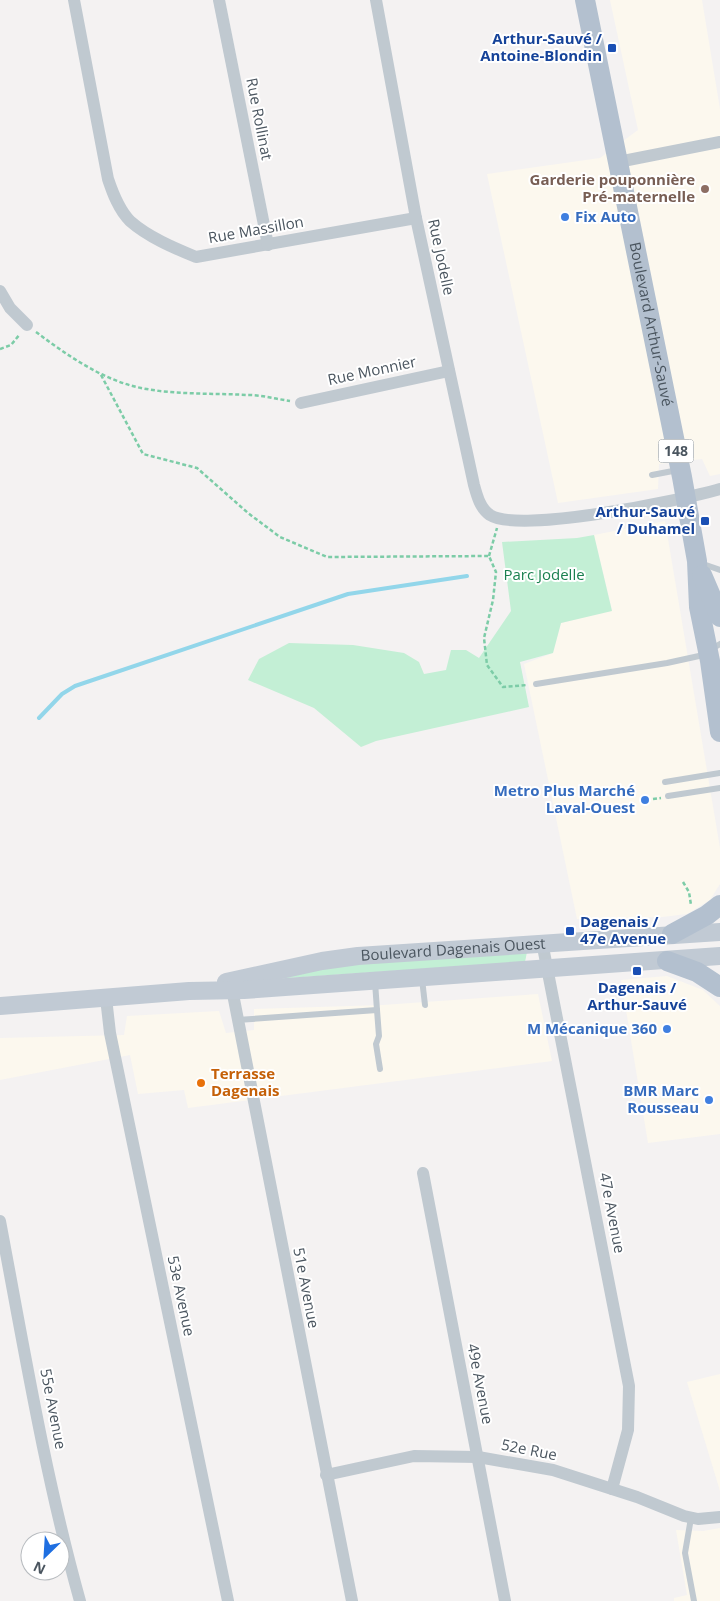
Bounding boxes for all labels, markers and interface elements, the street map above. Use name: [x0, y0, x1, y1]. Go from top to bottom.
place label: Arthur-Sauvé / Antoine-Blondin: [480, 28, 603, 65]
marker: Arthur-Sauvé / Antoine-Blondin: [606, 42, 618, 54]
street label: Rue Rollinat: [242, 76, 278, 162]
place label: Garderie pouponnière Pré-maternelle: [530, 169, 695, 206]
marker: Garderie pouponnière Pré-maternelle: [699, 183, 711, 195]
place label: Fix Auto: [575, 206, 636, 226]
street label: Rue Massillon: [207, 211, 305, 247]
marker: Fix Auto: [559, 211, 571, 223]
street label: Rue Jodelle: [424, 217, 460, 297]
street label: Boulevard Arthur-Sauvé: [625, 240, 678, 408]
street label: Rue Monnier: [326, 351, 418, 389]
road number: 148: [658, 440, 694, 462]
place label: Arthur-Sauvé / Duhamel: [595, 501, 695, 538]
marker: Arthur-Sauvé / Duhamel: [699, 515, 711, 527]
park label: Parc Jodelle: [503, 564, 585, 584]
place label: Metro Plus Marché Laval-Ouest: [494, 780, 635, 817]
marker: Metro Plus Marché Laval-Ouest: [639, 794, 651, 806]
place label: Dagenais / 47e Avenue: [580, 911, 666, 948]
marker: Dagenais / 47e Avenue: [564, 925, 576, 937]
street label: Boulevard Dagenais Ouest: [360, 933, 546, 965]
marker: Dagenais / Arthur-Sauvé: [631, 965, 643, 977]
place label: Dagenais / Arthur-Sauvé: [587, 977, 687, 1014]
place label: M Mécanique 360: [527, 1018, 657, 1038]
marker: M Mécanique 360: [661, 1023, 673, 1035]
place label: Terrasse Dagenais: [211, 1063, 279, 1100]
marker: Terrasse Dagenais: [195, 1077, 207, 1089]
place label: BMR Marc Rousseau: [623, 1080, 699, 1117]
marker: BMR Marc Rousseau: [703, 1094, 715, 1106]
street label: 47e Avenue: [595, 1171, 631, 1255]
street label: 51e Avenue: [289, 1246, 325, 1330]
street label: 53e Avenue: [164, 1254, 200, 1338]
street label: 49e Avenue: [463, 1342, 499, 1426]
street label: 55e Avenue: [36, 1367, 72, 1451]
street label: 52e Rue: [500, 1434, 559, 1464]
north arrow: [20, 1531, 70, 1581]
text: N: [30, 1557, 48, 1579]

